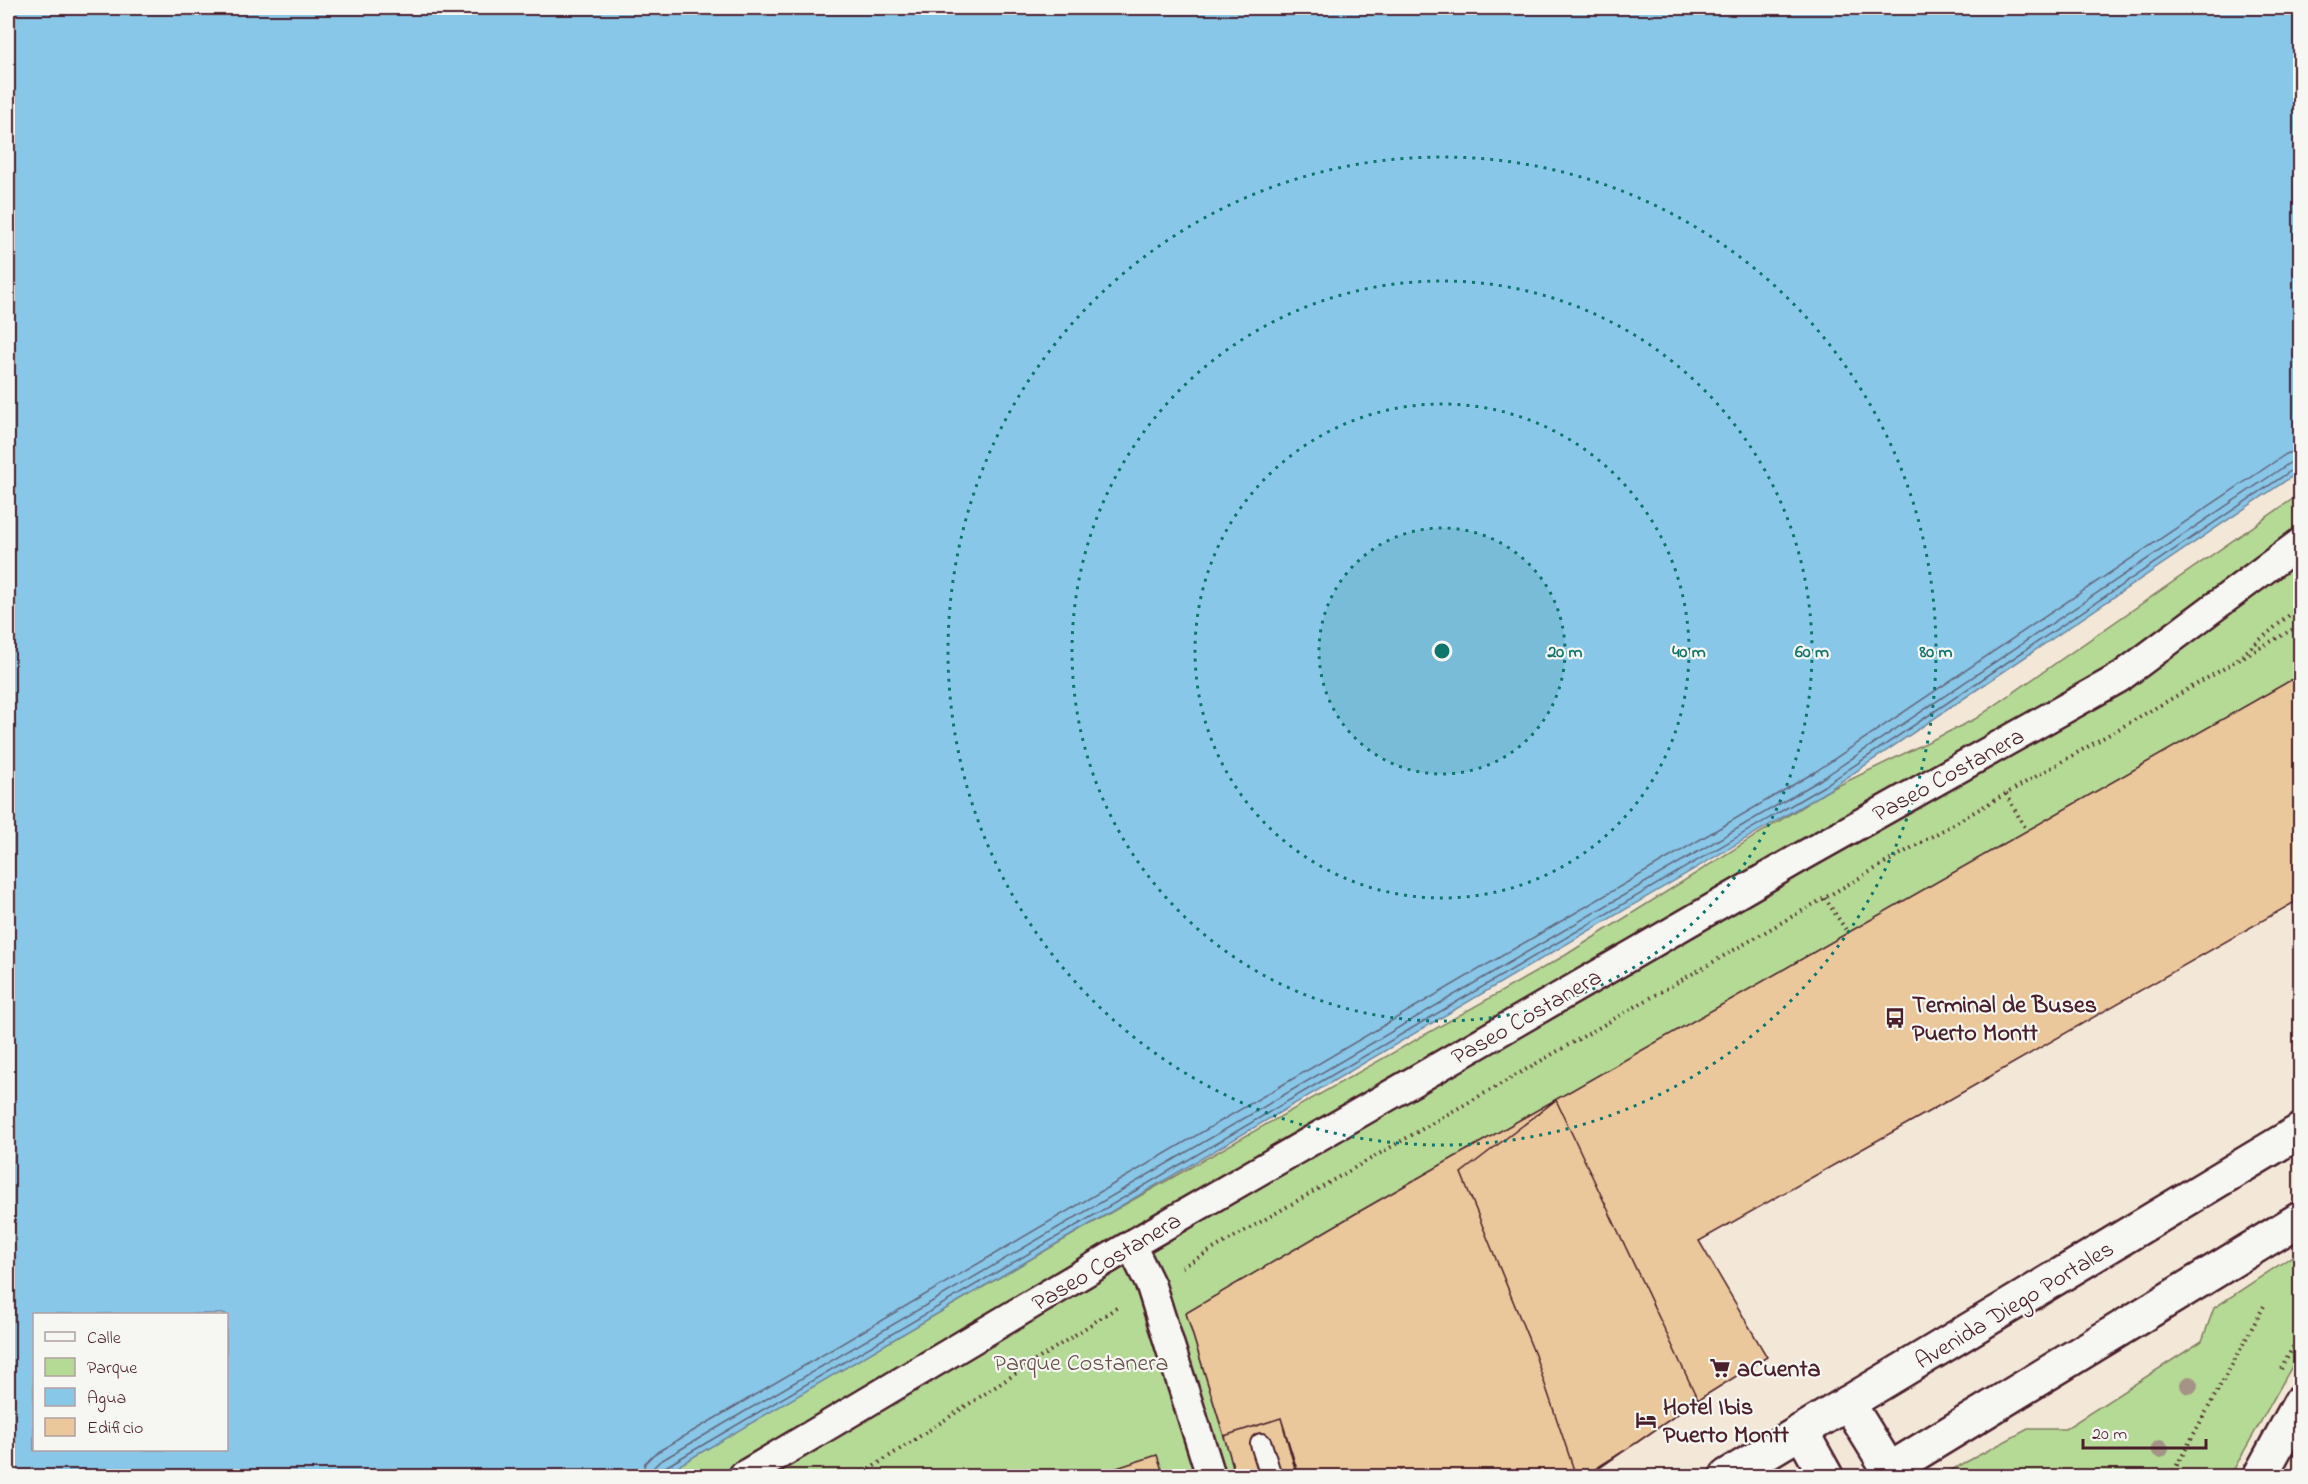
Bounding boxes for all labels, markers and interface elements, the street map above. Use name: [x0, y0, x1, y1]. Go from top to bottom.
text: 20 m: [1546, 640, 1583, 666]
text: 40 m: [1672, 640, 1706, 666]
text: 60 m: [1795, 640, 1829, 666]
text: 80 m: [1919, 640, 1953, 666]
centre of rings: [1432, 641, 1452, 661]
street label: Paseo Costanera: [1867, 720, 2031, 832]
street label: Paseo Costanera: [1445, 961, 1609, 1076]
place label: Terminal de Buses Puerto Montt: [1912, 989, 2097, 1052]
bus stop icon: Terminal de Buses Puerto Montt: [1883, 1006, 1907, 1030]
street label: Paseo Costanera: [1026, 1205, 1189, 1322]
street label: Avenida Diego Portales: [1909, 1233, 2121, 1379]
legend: [33, 1313, 228, 1451]
text: Calle: [87, 1326, 122, 1352]
park label: Parque Costanera: [993, 1347, 1169, 1382]
place label: aCuenta: [1737, 1353, 1820, 1388]
text: Parque: [87, 1356, 138, 1382]
supermarket icon: aCuenta: [1708, 1356, 1732, 1380]
text: Agua: [87, 1386, 126, 1413]
place label: Hotel Ibis Puerto Montt: [1663, 1391, 1790, 1454]
hotel icon: Hotel Ibis Puerto Montt: [1634, 1408, 1658, 1432]
scale bar: [2083, 1412, 2206, 1450]
text: Edificio: [87, 1416, 143, 1442]
text: 20 m: [2092, 1422, 2127, 1448]

